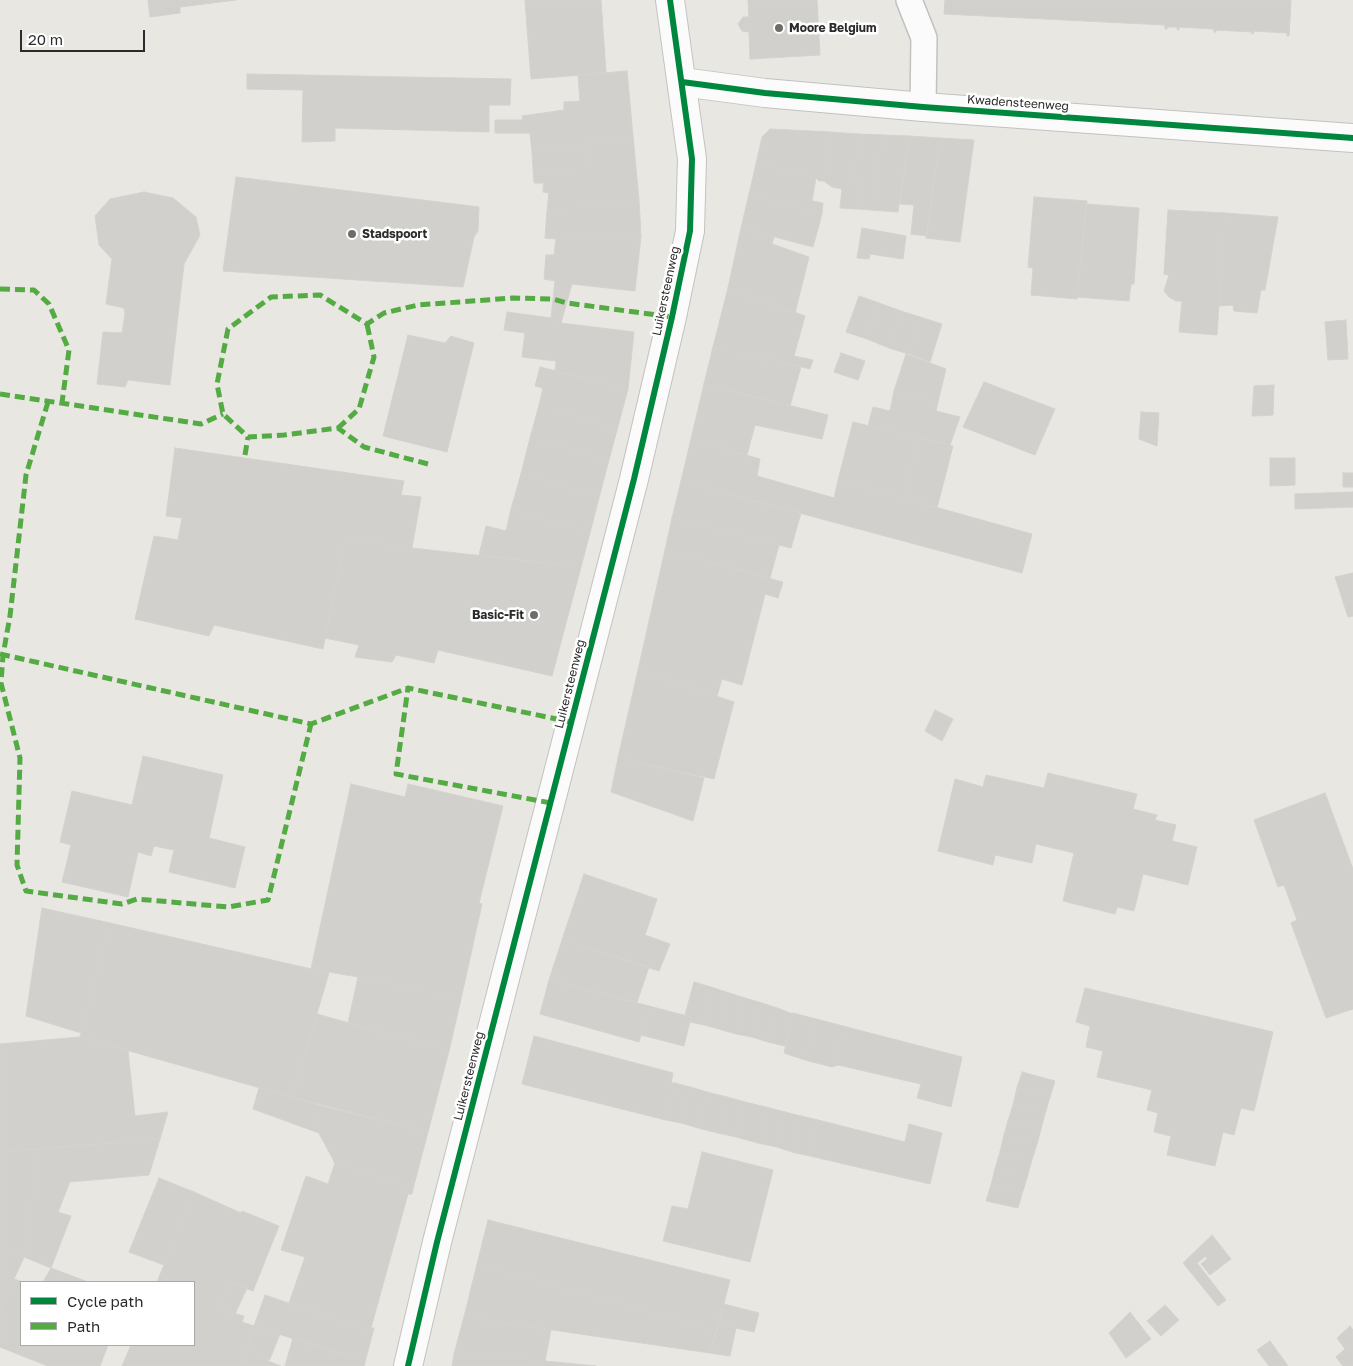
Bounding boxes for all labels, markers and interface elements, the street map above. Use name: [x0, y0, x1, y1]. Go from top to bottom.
scale bar: [22, 20, 148, 52]
place label: Moore Belgium: [789, 21, 876, 35]
marker: Moore Belgium: [773, 22, 785, 34]
text: 20 m: [28, 30, 63, 48]
street label: Kwadensteenweg: [967, 92, 1069, 114]
place label: Stadspoort: [362, 227, 427, 241]
marker: Stadspoort: [346, 228, 358, 240]
street label: Luikersteenweg: [649, 245, 683, 337]
place label: Basic-Fit: [472, 608, 524, 622]
marker: Basic-Fit: [528, 609, 540, 621]
street label: Luikersteenweg: [552, 638, 588, 730]
street label: Luikersteenweg: [451, 1030, 487, 1122]
legend: [20, 1281, 195, 1346]
text: Cycle path: [67, 1292, 143, 1310]
text: Path: [67, 1317, 100, 1335]

